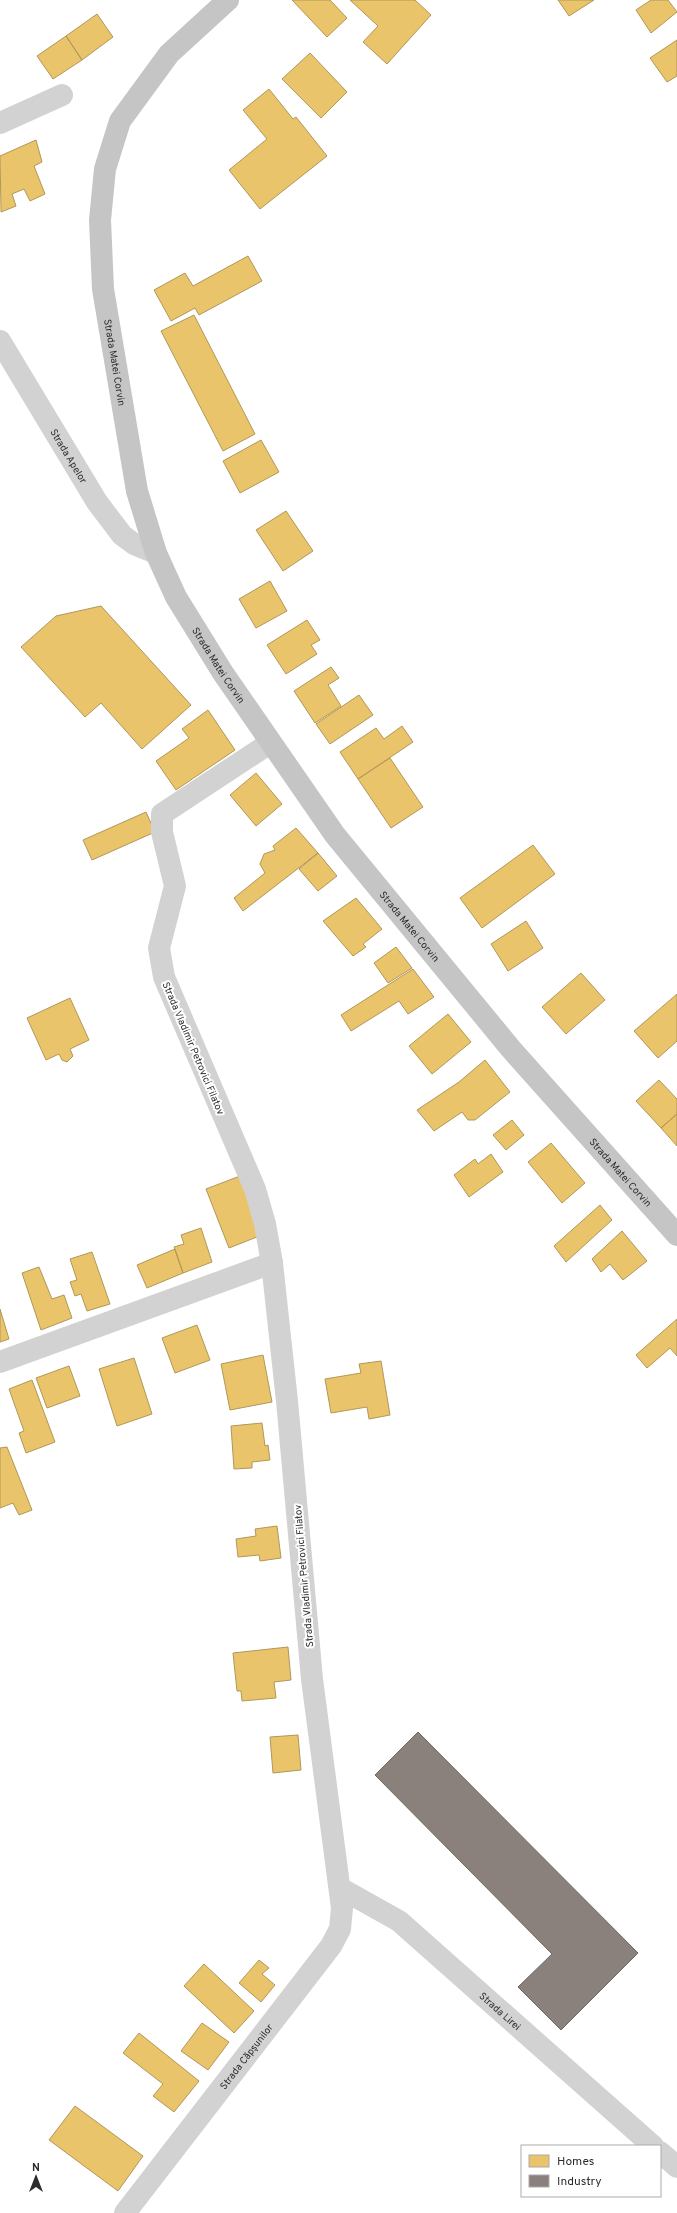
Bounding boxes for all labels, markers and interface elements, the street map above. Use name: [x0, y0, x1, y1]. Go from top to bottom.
street label: Strada Matei Corvin: [100, 318, 128, 407]
street label: Strada Apelor: [46, 427, 89, 486]
street label: Strada Matei Corvin: [188, 625, 247, 706]
street label: Strada Matei Corvin: [376, 889, 442, 965]
street label: Strada Vladimir Petrovici Filatov: [159, 980, 227, 1117]
street label: Strada Matei Corvin: [586, 1136, 654, 1210]
street label: Strada Vladimir Petrovici Filatov: [292, 1504, 317, 1648]
street label: Strada Lirei: [476, 1990, 523, 2034]
street label: Strada Căpșunilor: [218, 2022, 277, 2093]
legend: [521, 2145, 661, 2197]
text: Homes: [557, 2154, 594, 2170]
north arrow: [16, 2157, 56, 2197]
text: N: [32, 2161, 40, 2175]
text: Industry: [557, 2174, 602, 2190]

